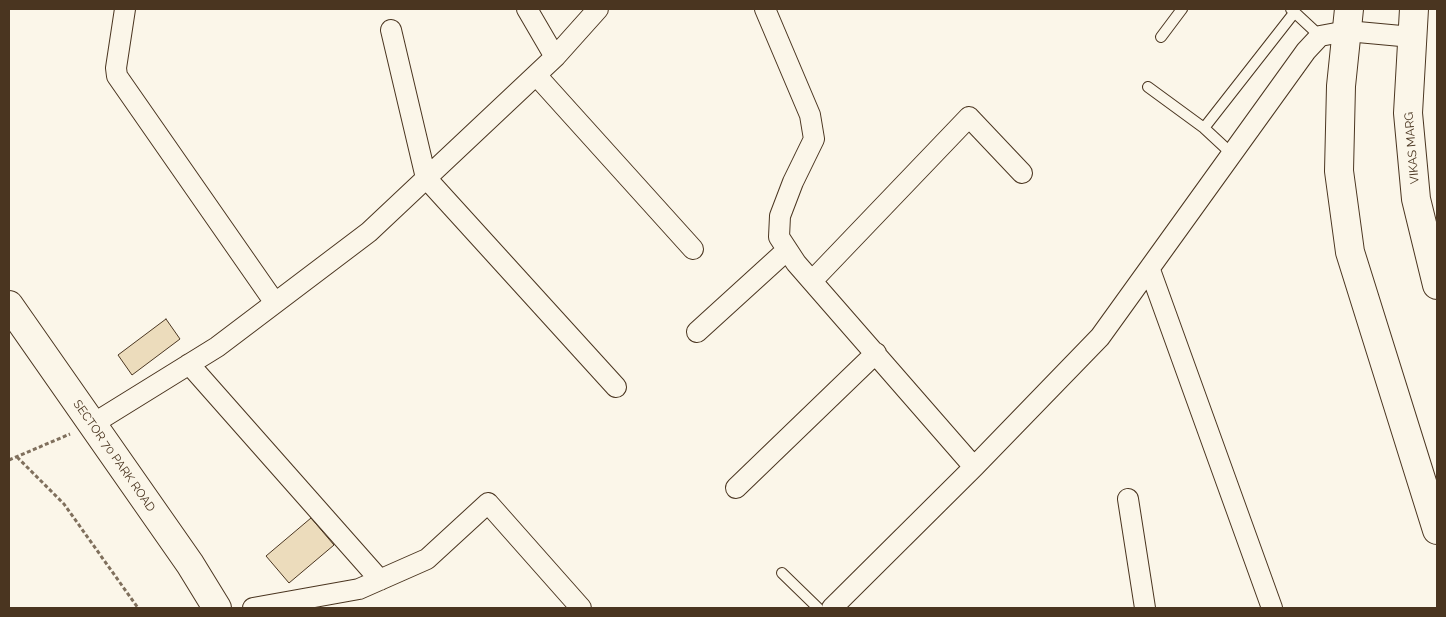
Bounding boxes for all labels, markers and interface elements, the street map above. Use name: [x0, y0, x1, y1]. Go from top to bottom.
street label: VIKAS MARG: [1402, 111, 1422, 185]
street label: SECTOR 70 PARK ROAD: [70, 397, 158, 515]

